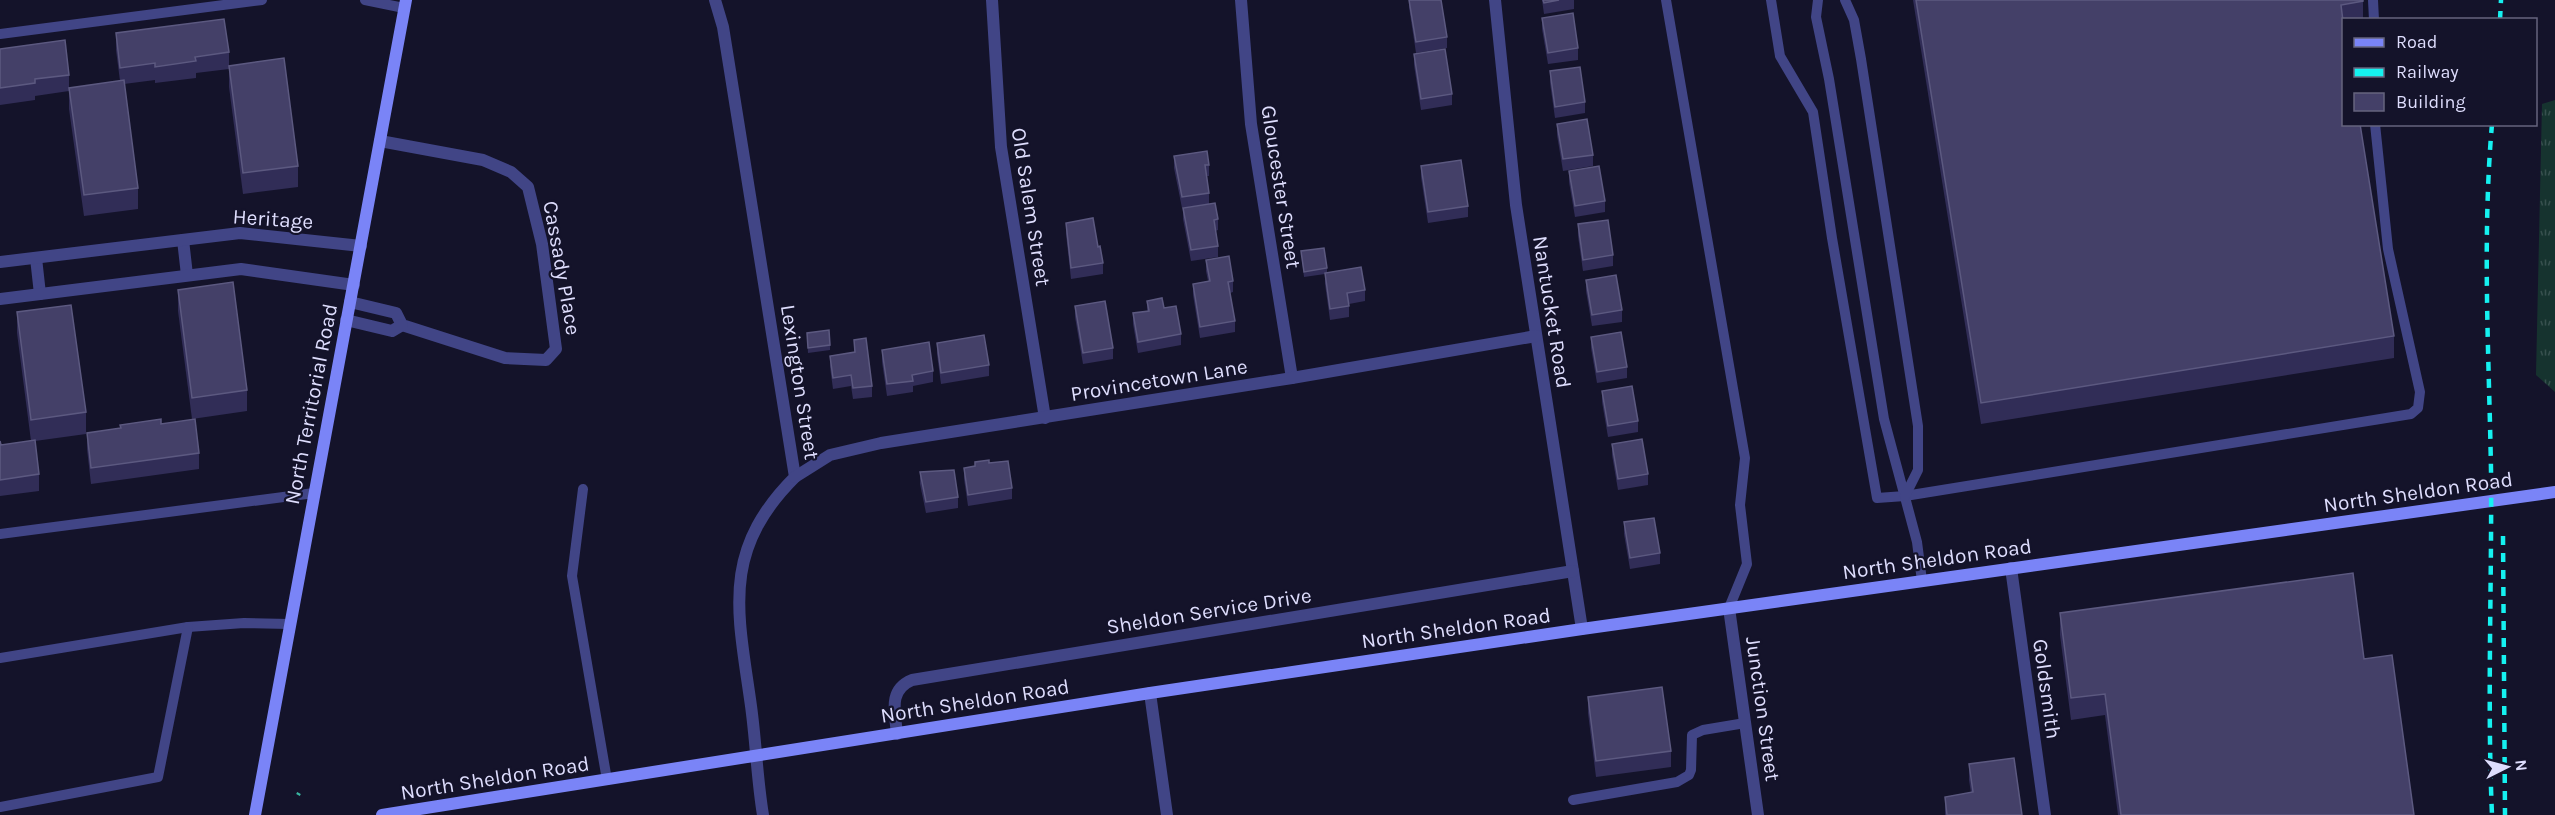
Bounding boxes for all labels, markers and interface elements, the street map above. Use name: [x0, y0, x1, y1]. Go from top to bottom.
legend: [2342, 18, 2537, 126]
text: Road: [2396, 31, 2437, 53]
text: Railway: [2396, 61, 2459, 83]
text: Building: [2396, 91, 2466, 113]
street label: Gloucester Street: [1256, 104, 1306, 271]
street label: Old Salem Street: [1007, 126, 1055, 288]
street label: Cassady Place: [538, 199, 586, 337]
street label: Heritage: [232, 204, 314, 234]
street label: Nantucket Road: [1528, 234, 1576, 390]
street label: North Territorial Road: [280, 302, 342, 506]
street label: Lexington Street: [776, 303, 824, 461]
street label: Provincetown Lane: [1069, 354, 1249, 406]
street label: North Sheldon Road: [2322, 467, 2514, 517]
street label: North Sheldon Road: [1841, 534, 2033, 584]
street label: Sheldon Service Drive: [1105, 583, 1313, 639]
street label: North Sheldon Road: [1360, 603, 1552, 653]
street label: Junction Street: [1741, 635, 1785, 783]
street label: Goldsmith: [2028, 637, 2066, 741]
street label: North Sheldon Road: [879, 674, 1071, 728]
north arrow: [2477, 737, 2537, 797]
street label: North Sheldon Road: [399, 751, 591, 805]
text: N: [2511, 759, 2531, 772]

